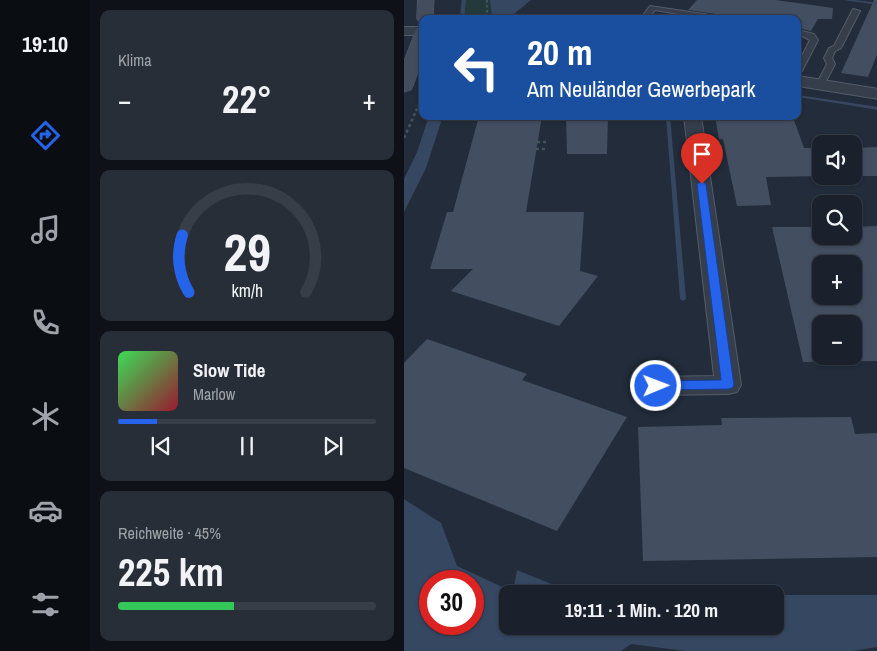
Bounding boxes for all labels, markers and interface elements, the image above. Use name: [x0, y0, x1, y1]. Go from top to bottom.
text: 19:10: [22, 29, 68, 59]
text: 20 m: [527, 29, 592, 76]
icon: left: [444, 35, 509, 100]
text: Klima: [118, 49, 152, 71]
text: 22°: [222, 74, 272, 125]
text: Am Neuländer Gewerbepark: [527, 74, 756, 104]
text: −: [118, 81, 131, 119]
text: +: [363, 81, 376, 119]
icon: directions: [28, 118, 63, 153]
pin: [681, 133, 723, 184]
map controls: [812, 135, 862, 365]
button: sound: [812, 135, 862, 185]
icon: arrive: [688, 140, 716, 168]
button: search: [812, 195, 862, 245]
icon: music: [28, 212, 63, 247]
text: 29: [223, 217, 271, 287]
button: +: [812, 255, 862, 305]
text: km/h: [231, 279, 263, 303]
icon: phone: [28, 305, 63, 340]
button: −: [812, 315, 862, 365]
text: Slow Tide: [193, 357, 265, 383]
position arrow: [629, 359, 681, 411]
text: Marlow: [193, 383, 235, 405]
icon: climate: [28, 399, 63, 434]
icon: previous: [147, 432, 175, 460]
icon: pause: [233, 432, 261, 460]
icon: next: [319, 432, 347, 460]
icon: car: [28, 493, 63, 528]
text: Reichweite · 45%: [118, 522, 221, 544]
text: 225 km: [118, 547, 224, 598]
speed limit sign: 30: [419, 570, 484, 635]
icon: filters: [28, 587, 63, 622]
text: 19:11 · 1 Min. · 120 m: [565, 597, 718, 623]

